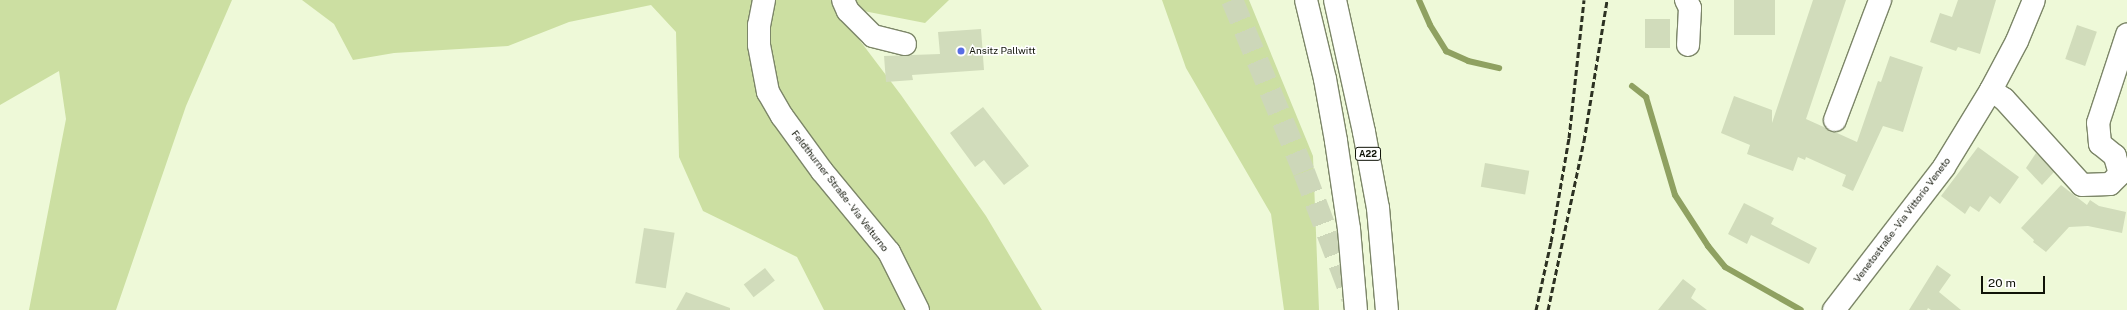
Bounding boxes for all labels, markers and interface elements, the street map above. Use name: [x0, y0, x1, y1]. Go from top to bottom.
place label: Ansitz Pallwitt: [969, 45, 1036, 57]
marker: Ansitz Pallwitt: [956, 46, 966, 56]
street label: Feldthurner Straße - Via Velturno: [788, 127, 892, 255]
road number: A22: [1355, 147, 1381, 161]
street label: Venetostraße - Via Vittorio Veneto: [1850, 154, 1954, 286]
scale bar: [1983, 268, 2047, 294]
text: 20 m: [1988, 276, 2016, 290]

